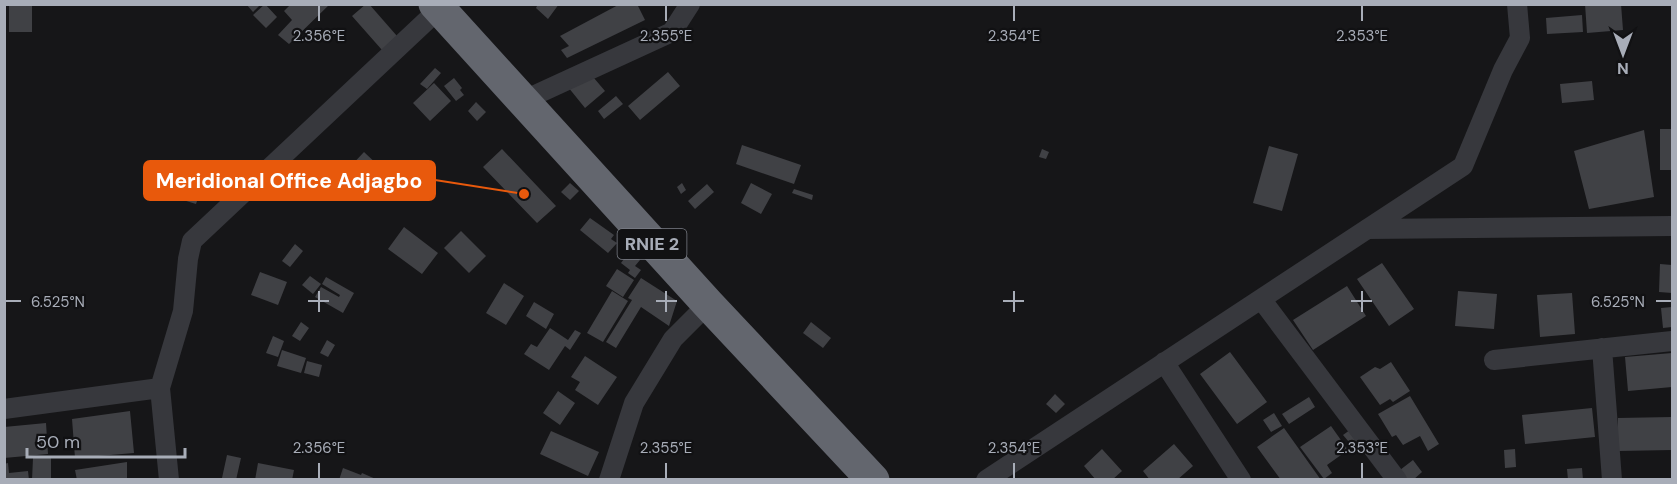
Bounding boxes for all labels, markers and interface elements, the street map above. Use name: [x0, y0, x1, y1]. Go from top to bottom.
north arrow: [1593, 24, 1653, 84]
text: 2.356°E: [293, 26, 345, 46]
text: 2.355°E: [640, 26, 692, 46]
text: 2.354°E: [988, 26, 1040, 46]
text: 2.353°E: [1336, 26, 1388, 46]
text: N: [1617, 58, 1629, 79]
callout: Meridional Office Adjagbo: [144, 161, 435, 200]
text: Meridional Office Adjagbo: [156, 167, 422, 195]
road number: RNIE 2: [618, 229, 686, 259]
text: 6.525°N: [31, 292, 85, 312]
text: 6.525°N: [1591, 292, 1645, 312]
scale bar: [27, 421, 184, 459]
text: 50 m: [36, 430, 80, 454]
text: 2.356°E: [293, 438, 345, 458]
text: 2.355°E: [640, 438, 692, 458]
text: 2.354°E: [988, 438, 1040, 458]
text: 2.353°E: [1336, 438, 1388, 458]

